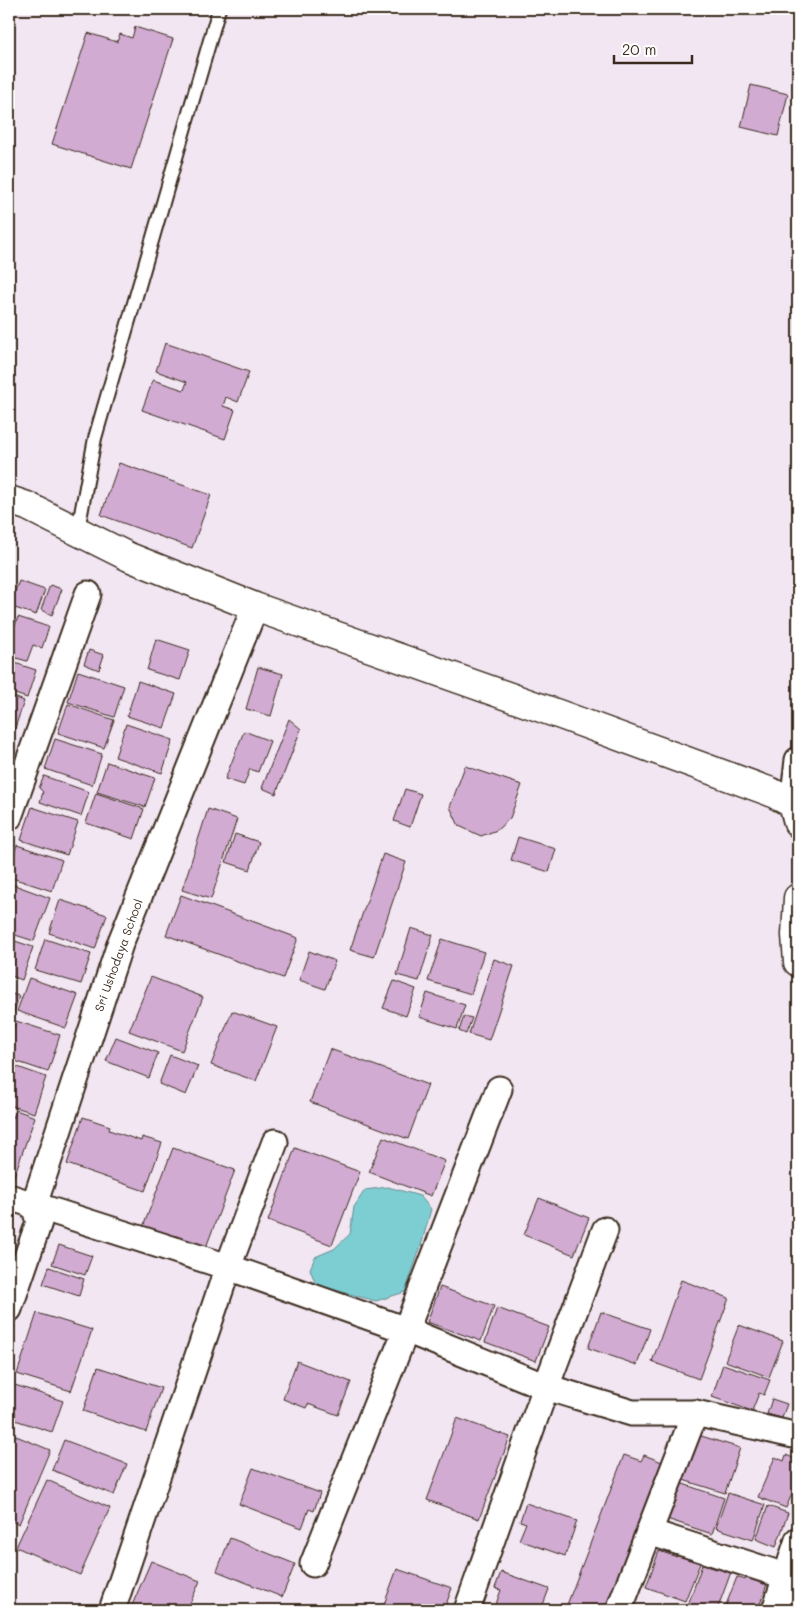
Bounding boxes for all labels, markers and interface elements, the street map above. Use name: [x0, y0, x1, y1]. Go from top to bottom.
scale bar: [614, 32, 692, 64]
text: 20 m: [622, 39, 656, 59]
street label: Sri Ushodaya School: [90, 897, 146, 1013]

